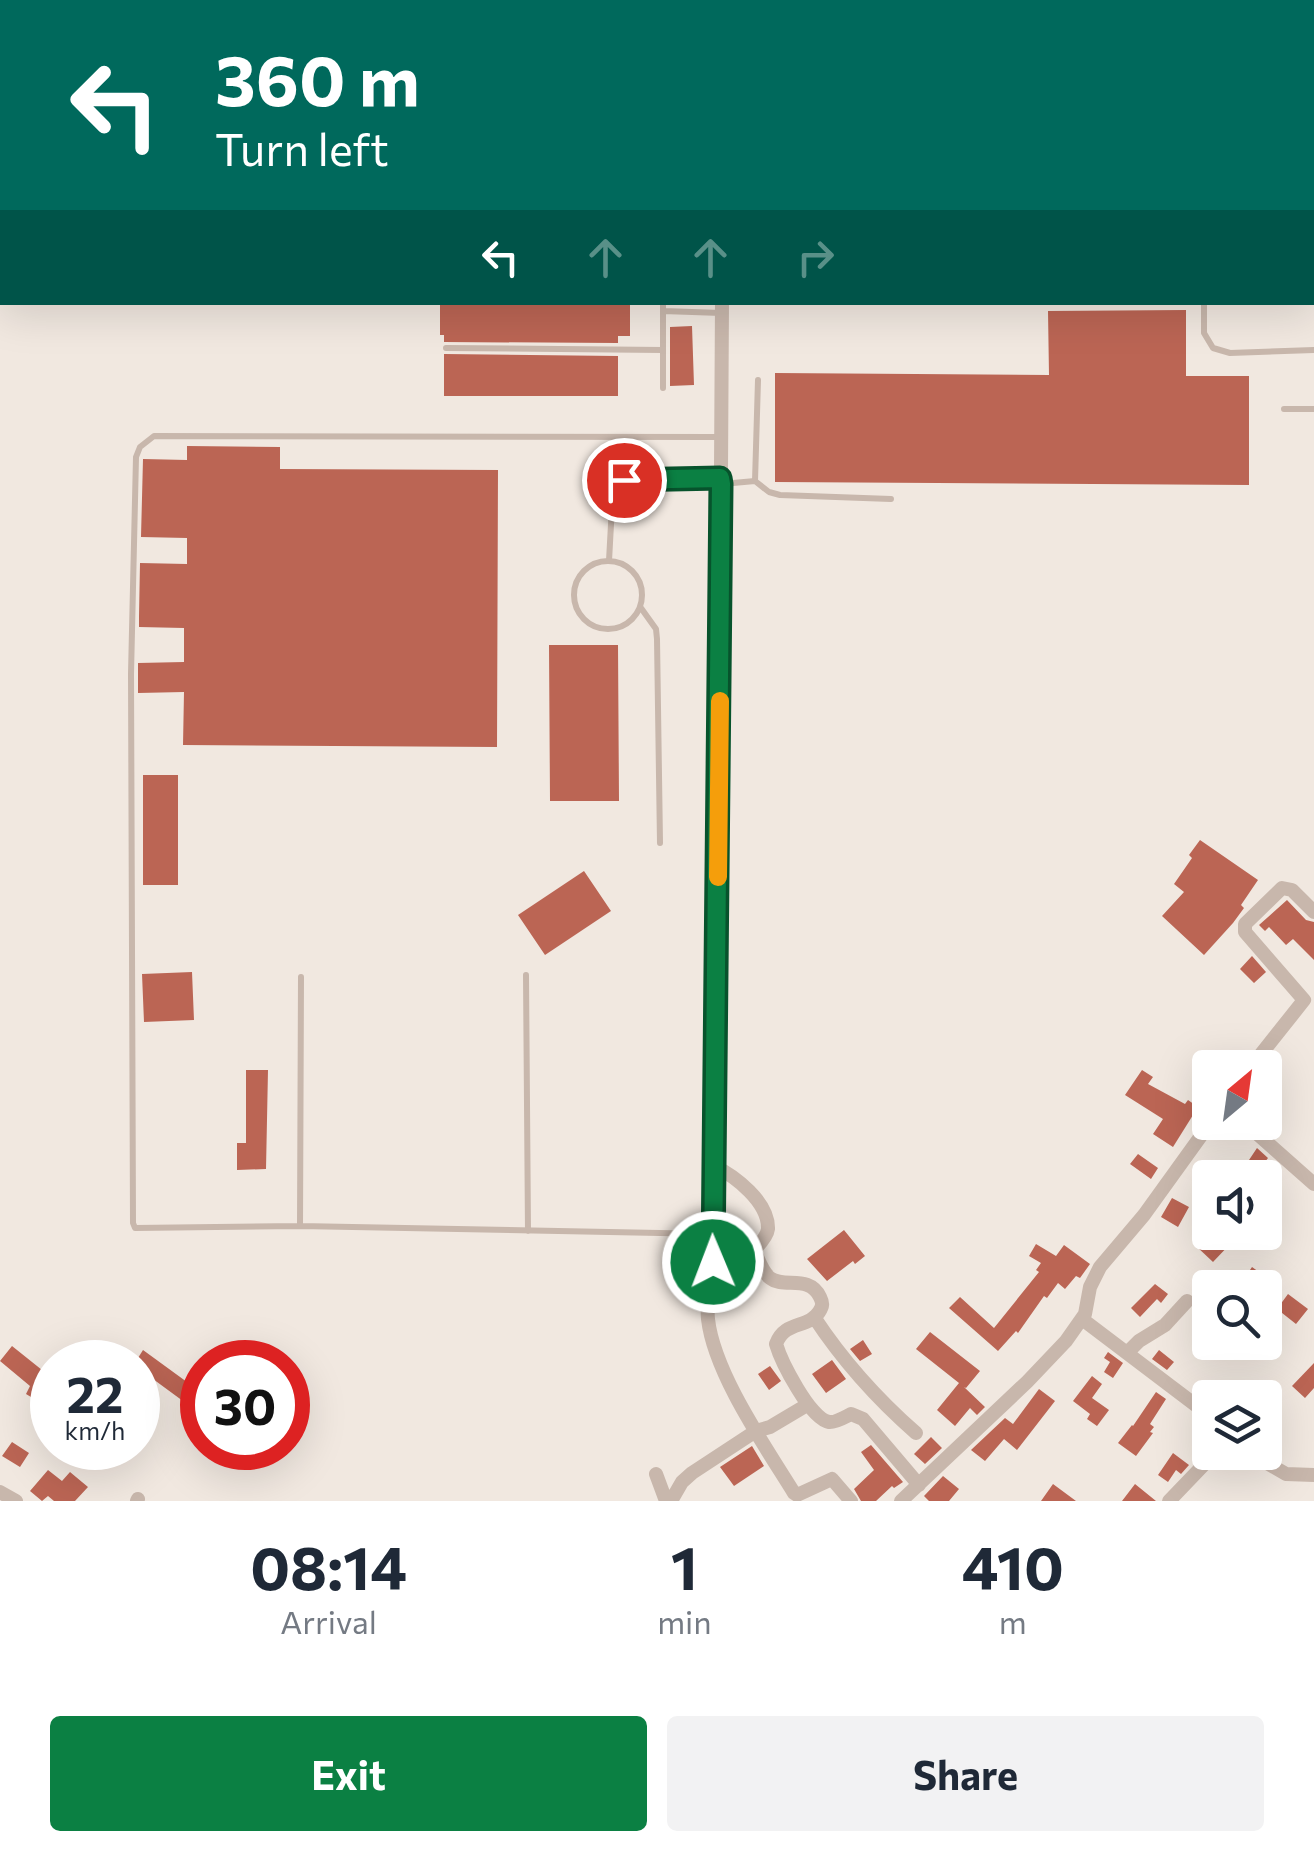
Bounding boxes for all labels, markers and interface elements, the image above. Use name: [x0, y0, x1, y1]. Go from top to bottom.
text: 360 m: [215, 35, 420, 120]
icon: left: [50, 40, 180, 170]
text: Turn left: [215, 120, 389, 175]
icon: left: [473, 230, 528, 285]
icon: ahead: [578, 230, 633, 285]
icon: ahead: [683, 230, 738, 285]
icon: right: [788, 230, 843, 285]
pin: [582, 438, 667, 523]
icon: arrive: [597, 453, 652, 508]
north arrow: [1192, 1050, 1282, 1140]
map controls: [1192, 1050, 1282, 1470]
button: sound: [1192, 1160, 1282, 1250]
position arrow: [661, 1210, 765, 1314]
button: search: [1192, 1270, 1282, 1360]
speed limit sign: 30: [180, 1340, 310, 1470]
text: 22: [67, 1362, 123, 1423]
button: layers: [1192, 1380, 1282, 1470]
text: km/h: [65, 1415, 125, 1445]
text: 08:14: [250, 1529, 407, 1602]
text: 1: [671, 1529, 698, 1602]
text: 410: [962, 1529, 1064, 1602]
text: Arrival: [280, 1601, 377, 1641]
text: min: [657, 1601, 712, 1641]
text: m: [999, 1601, 1027, 1641]
button: Exit: [50, 1716, 647, 1831]
button: Share: [667, 1716, 1264, 1831]

